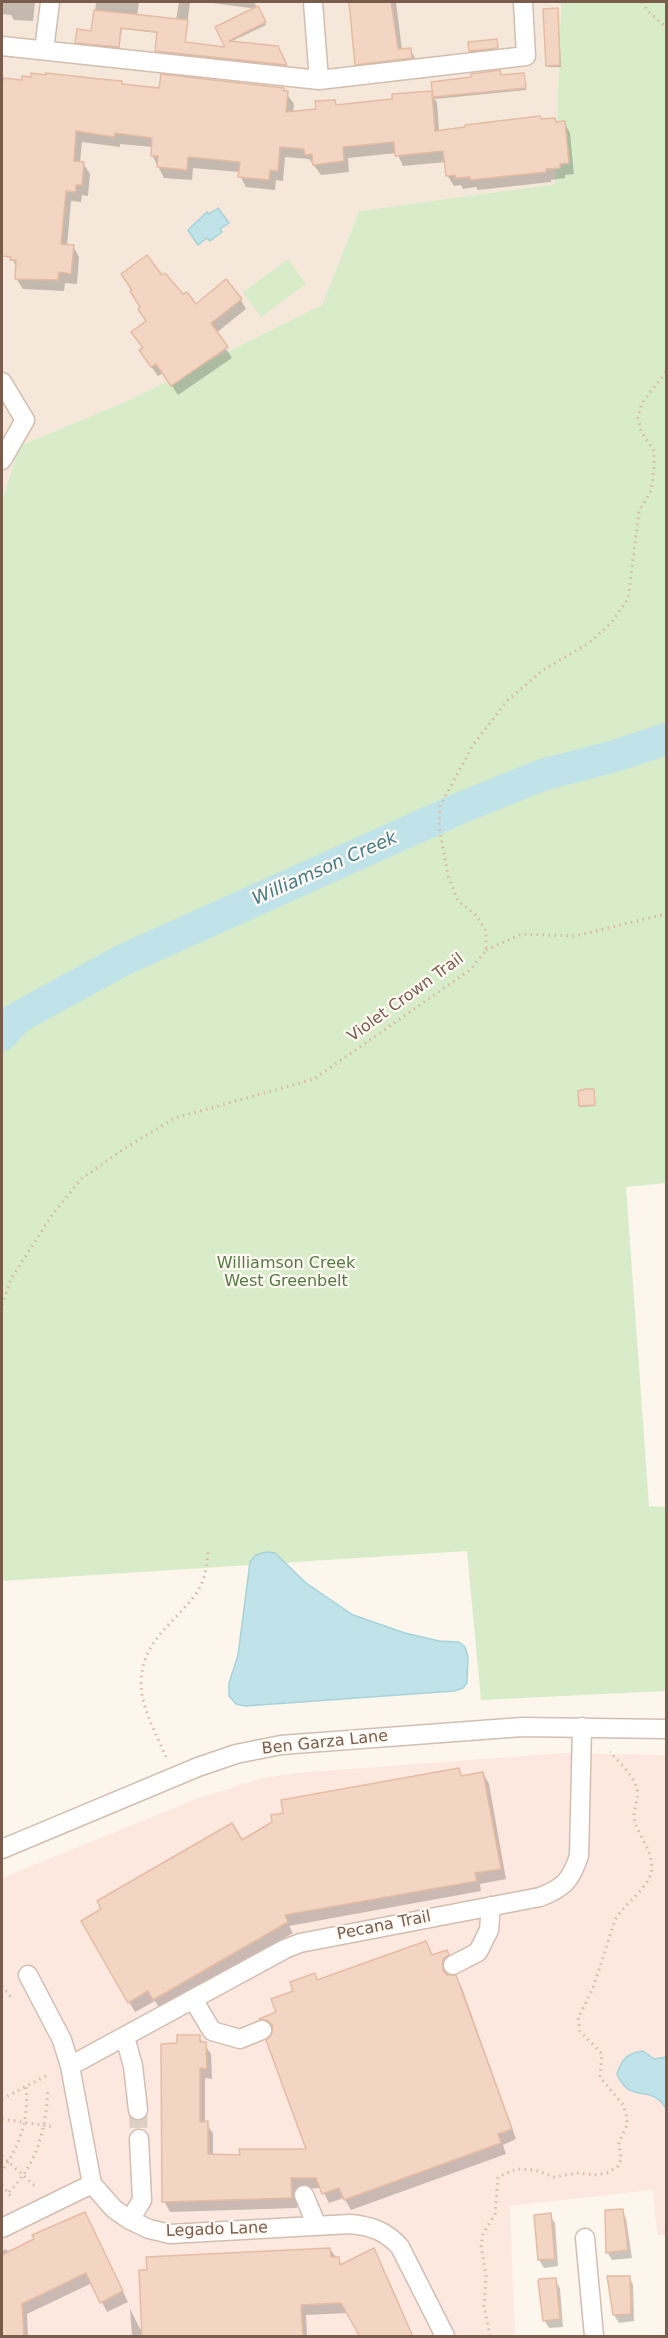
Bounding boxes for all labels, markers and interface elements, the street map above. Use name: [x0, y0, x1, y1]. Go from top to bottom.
water label: Williamson Creek: [249, 827, 401, 911]
street label: Violet Crown Trail: [344, 949, 468, 1047]
park label: Williamson Creek West Greenbelt: [217, 1254, 355, 1292]
street label: Ben Garza Lane: [261, 1727, 389, 1759]
street label: Pecana Trail: [335, 1907, 433, 1945]
street label: Legado Lane: [166, 2219, 268, 2241]

